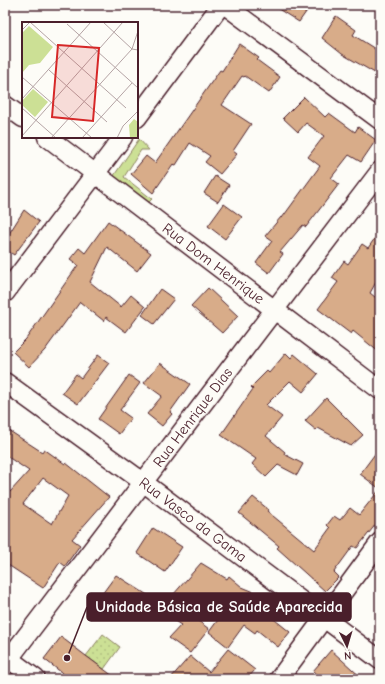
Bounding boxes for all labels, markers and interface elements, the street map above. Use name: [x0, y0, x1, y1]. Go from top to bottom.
inset map: [22, 22, 138, 138]
street label: Rua Dom Henrique: [159, 219, 268, 308]
street label: Rua Henrique Dias: [149, 364, 236, 471]
street label: Rua Vasco da Gama: [136, 473, 250, 566]
callout: Unidade Básica de Saúde Aparecida: [87, 593, 351, 621]
text: Unidade Básica de Saúde Aparecida: [95, 598, 343, 616]
north arrow: [327, 626, 367, 666]
text: N: [344, 649, 352, 662]

